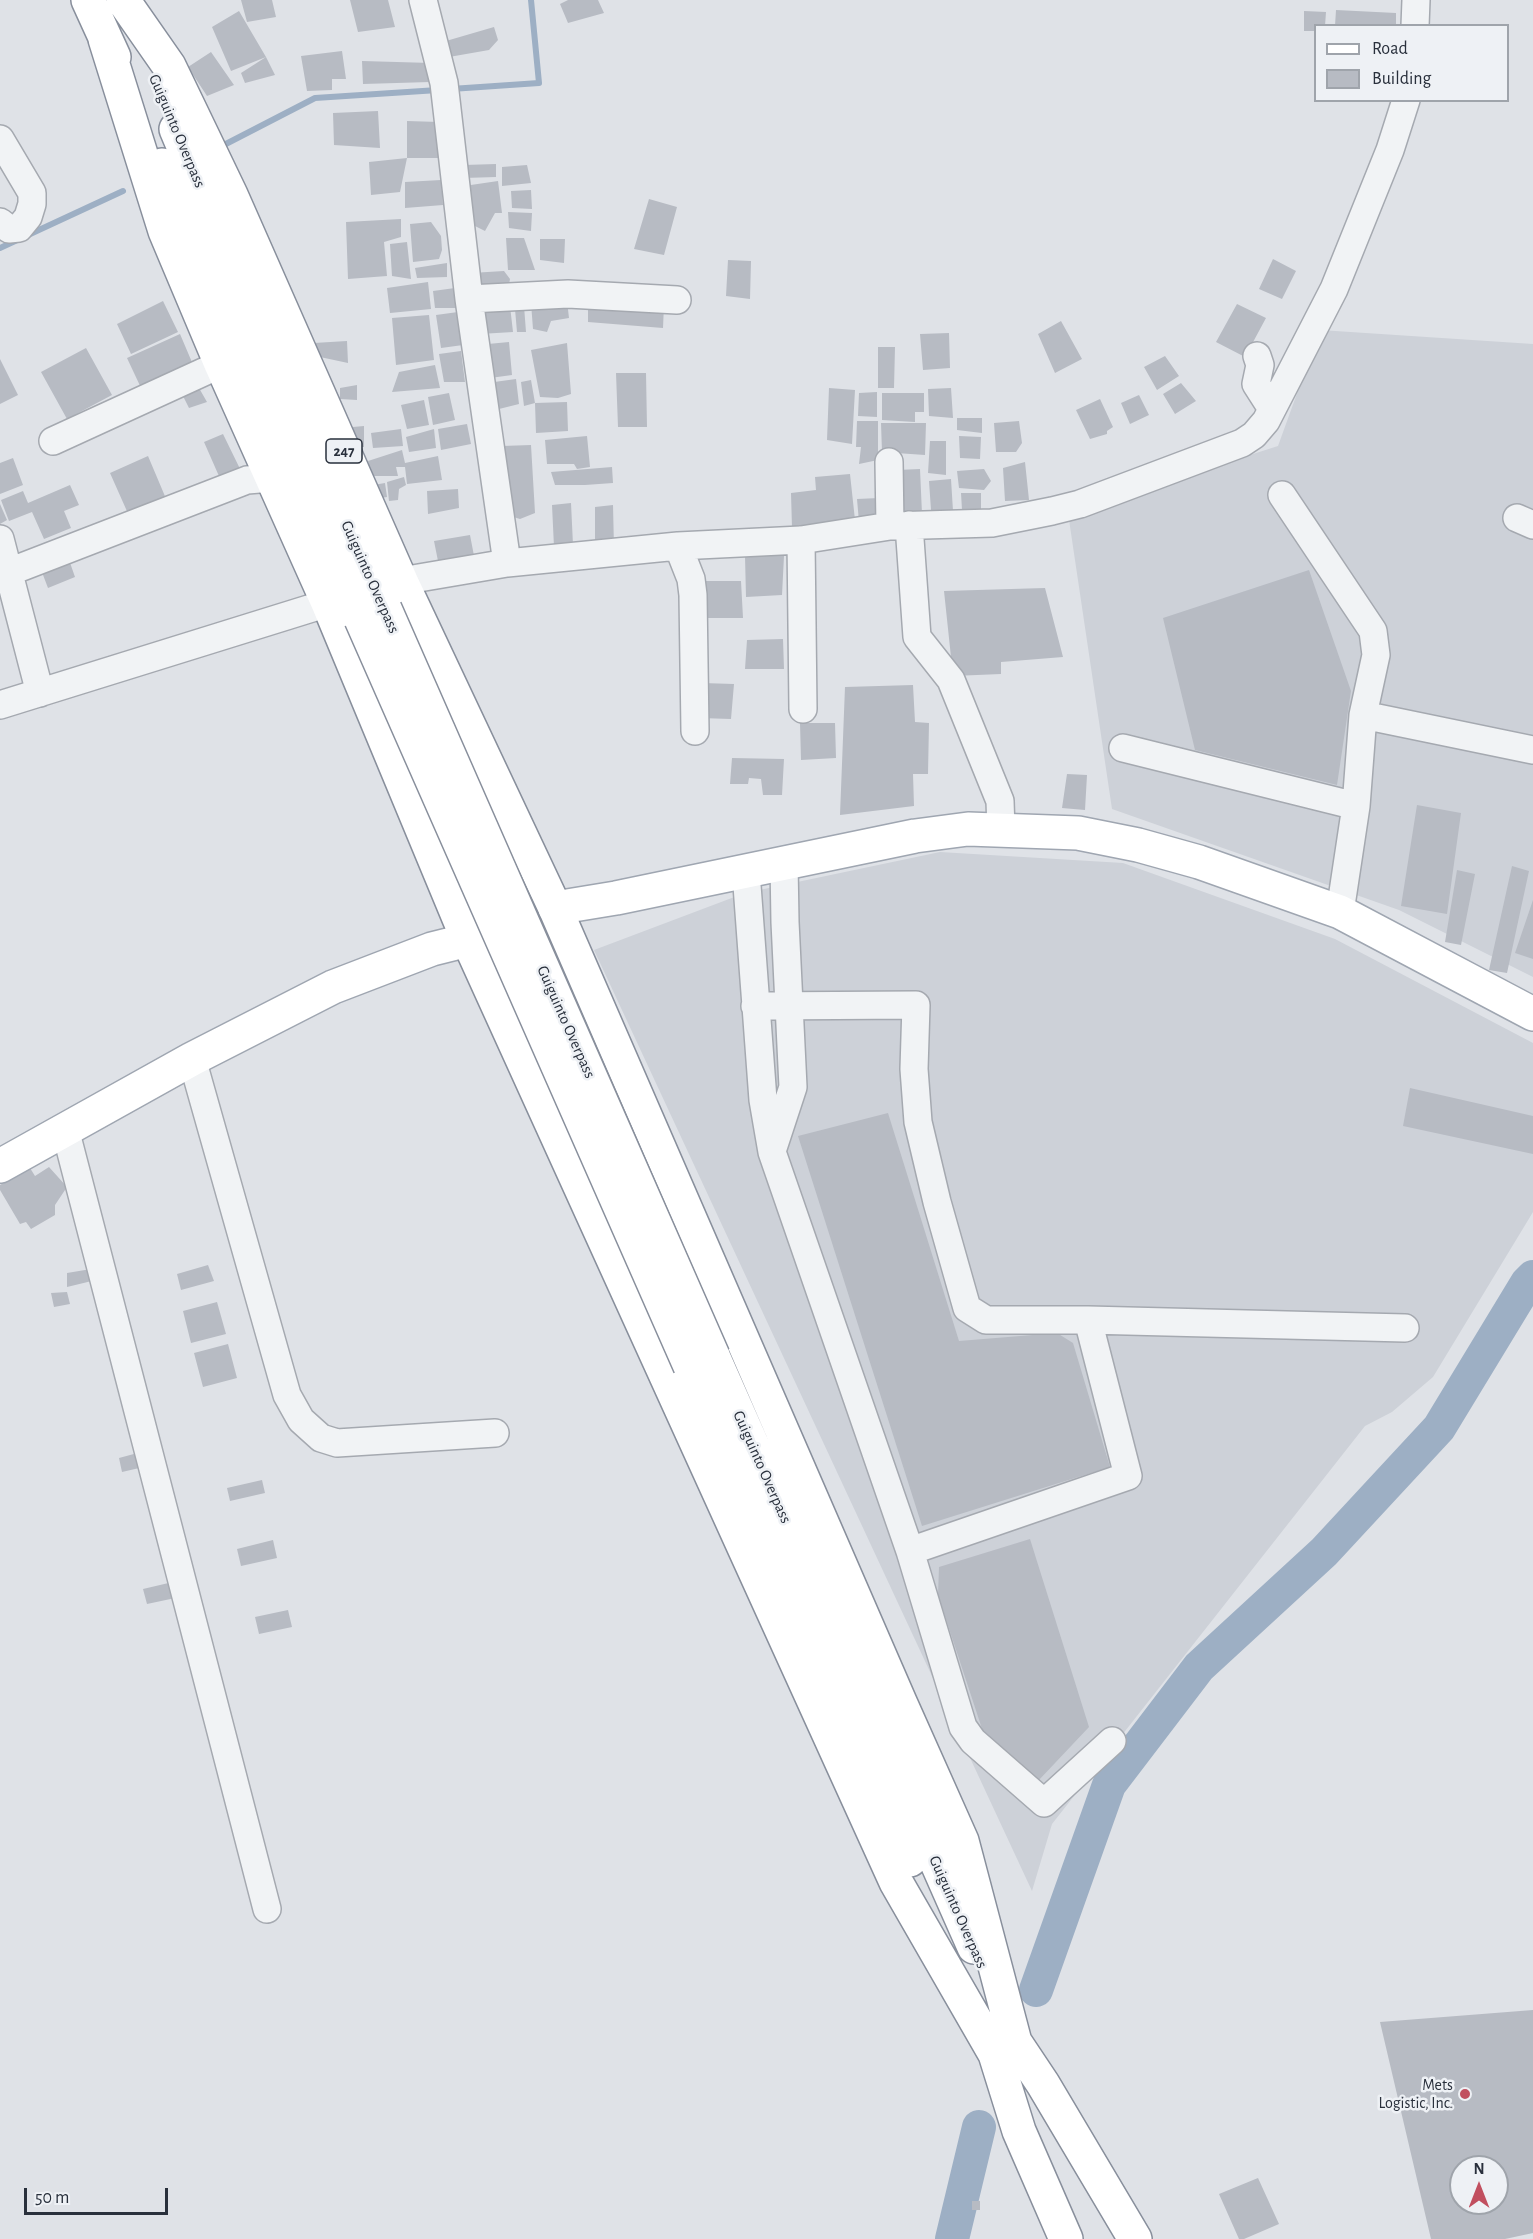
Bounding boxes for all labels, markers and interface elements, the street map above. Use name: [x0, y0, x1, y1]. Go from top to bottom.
legend: [1314, 24, 1509, 102]
text: Road: [1372, 40, 1408, 58]
text: Building: [1372, 70, 1431, 88]
street label: Guiguinto Overpass: [144, 71, 210, 191]
road number: 247: [326, 439, 362, 463]
street label: Guiguinto Overpass: [337, 518, 403, 636]
street label: Guiguinto Overpass: [533, 963, 599, 1081]
street label: Guiguinto Overpass: [729, 1408, 795, 1526]
street label: Guiguinto Overpass: [925, 1853, 991, 1971]
place label: Mets Logistic, Inc.: [1378, 2075, 1453, 2113]
marker: Mets Logistic, Inc.: [1458, 2087, 1472, 2101]
north arrow: [1449, 2155, 1509, 2215]
text: N: [1473, 2161, 1485, 2177]
scale bar: [27, 2176, 171, 2214]
text: 50 m: [35, 2189, 69, 2207]

